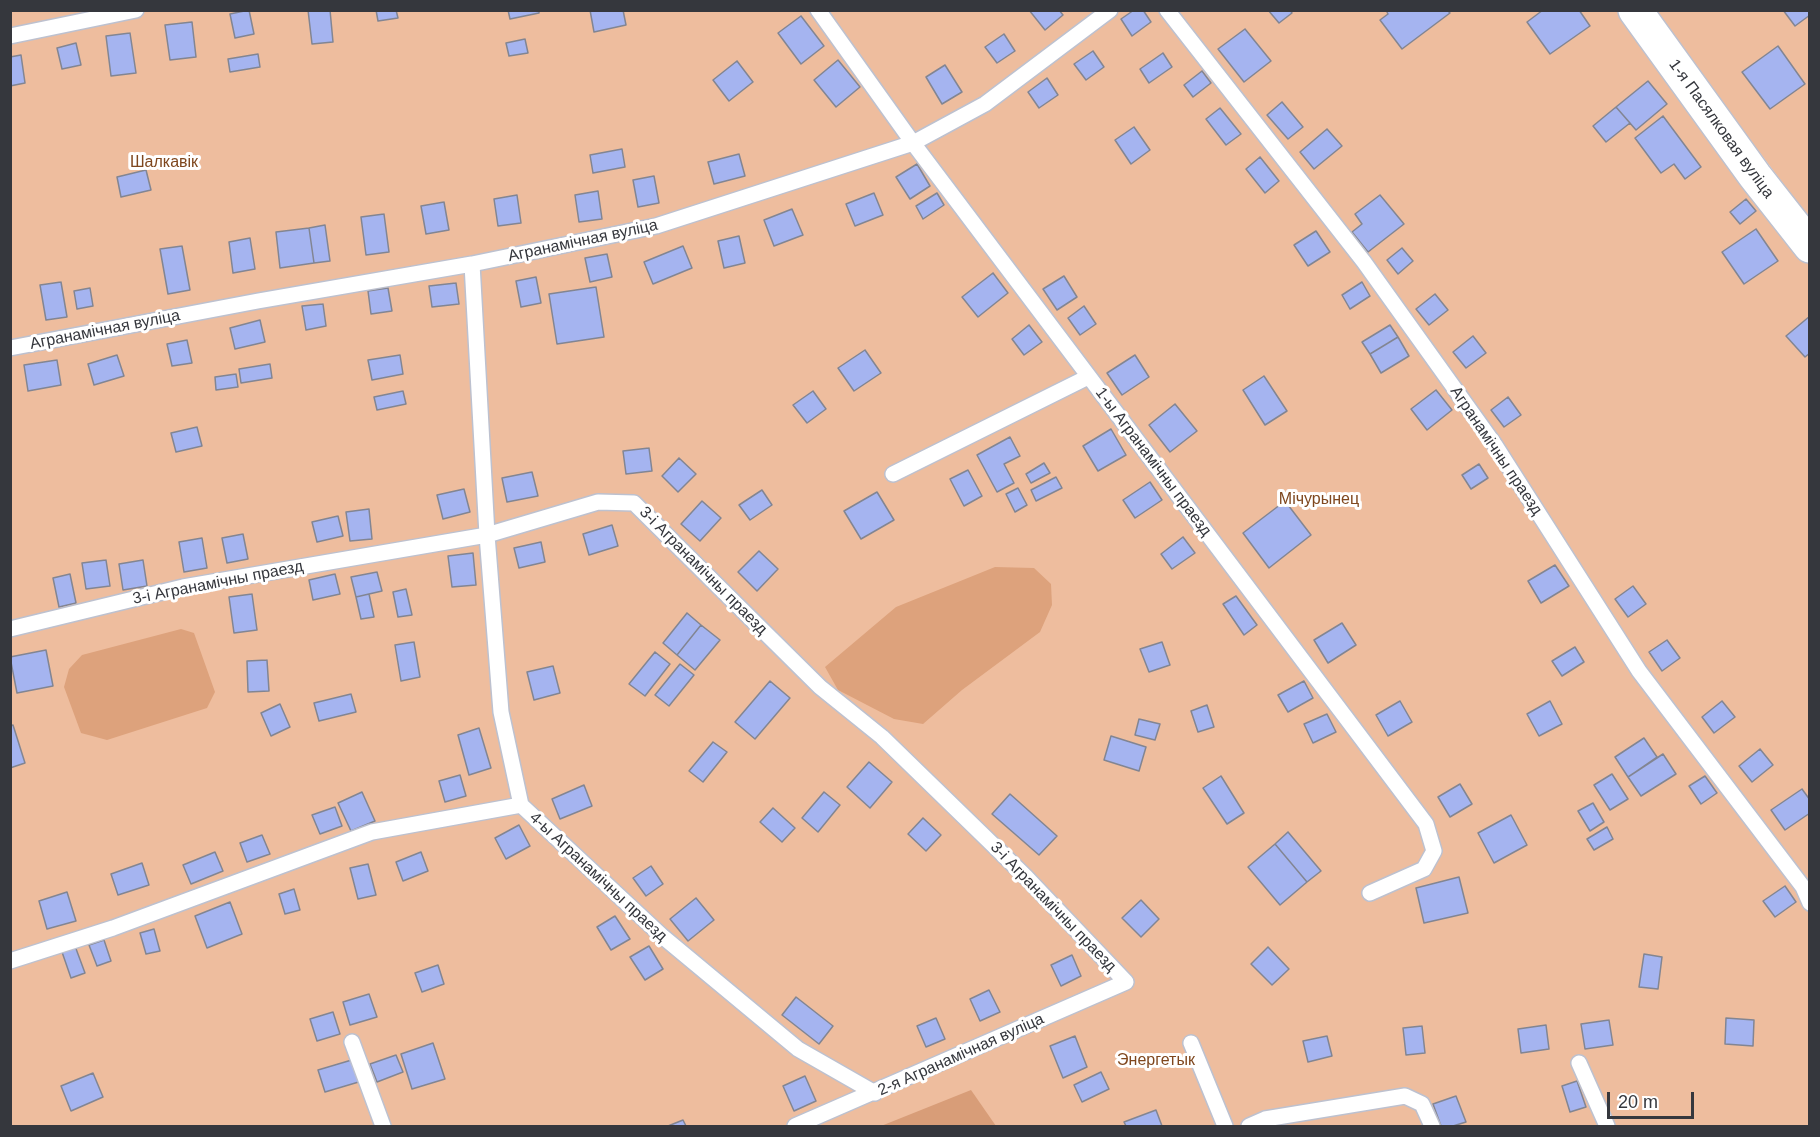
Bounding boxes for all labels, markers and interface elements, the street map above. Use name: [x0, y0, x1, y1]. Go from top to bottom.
street label: 1-я Пасялковая вуліца: [1664, 56, 1778, 202]
park label: Шалкавік: [130, 153, 198, 173]
street label: Агранамічная вуліца: [506, 216, 660, 266]
street label: Агранамічная вуліца: [28, 306, 182, 354]
street label: Агранамічны праезд: [1446, 383, 1546, 519]
street label: 1-ы Агранамічны праезд: [1091, 384, 1215, 540]
park label: Мічурынец: [1279, 490, 1359, 510]
street label: 3-і Агранамічны праезд: [635, 503, 771, 639]
street label: 3-і Агранамічны праезд: [131, 557, 305, 609]
street label: 4-ы Агранамічны праезд: [525, 808, 671, 946]
street label: 3-і Агранамічны праезд: [986, 838, 1120, 976]
street label: 2-я Агранамічная вуліца: [875, 1010, 1047, 1100]
park label: Энергетык: [1117, 1051, 1195, 1071]
scale bar: [1610, 1080, 1697, 1118]
text: 20 m: [1618, 1092, 1658, 1112]

